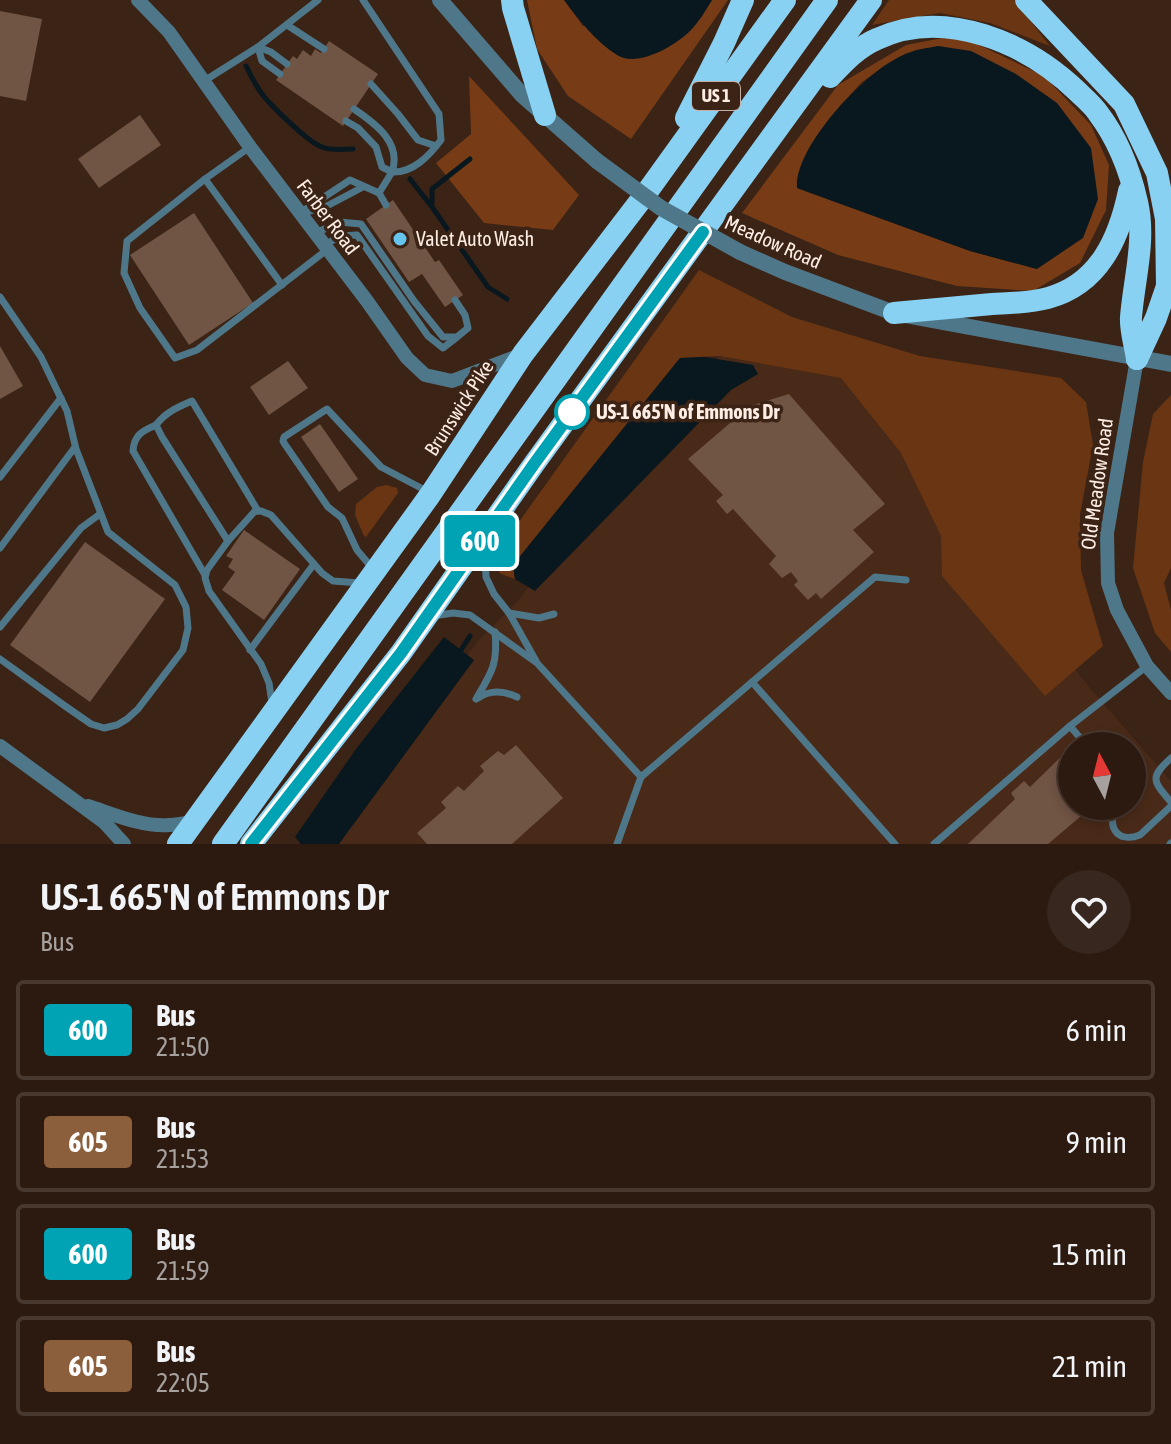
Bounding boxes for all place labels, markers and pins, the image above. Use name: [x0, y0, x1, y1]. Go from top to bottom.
place label: Valet Auto Wash: [416, 227, 534, 250]
marker: Valet Auto Wash: [391, 230, 409, 248]
marker: US-1 665'N of Emmons Dr: [555, 395, 589, 429]
place label: US-1 665'N of Emmons Dr: [596, 400, 780, 423]

